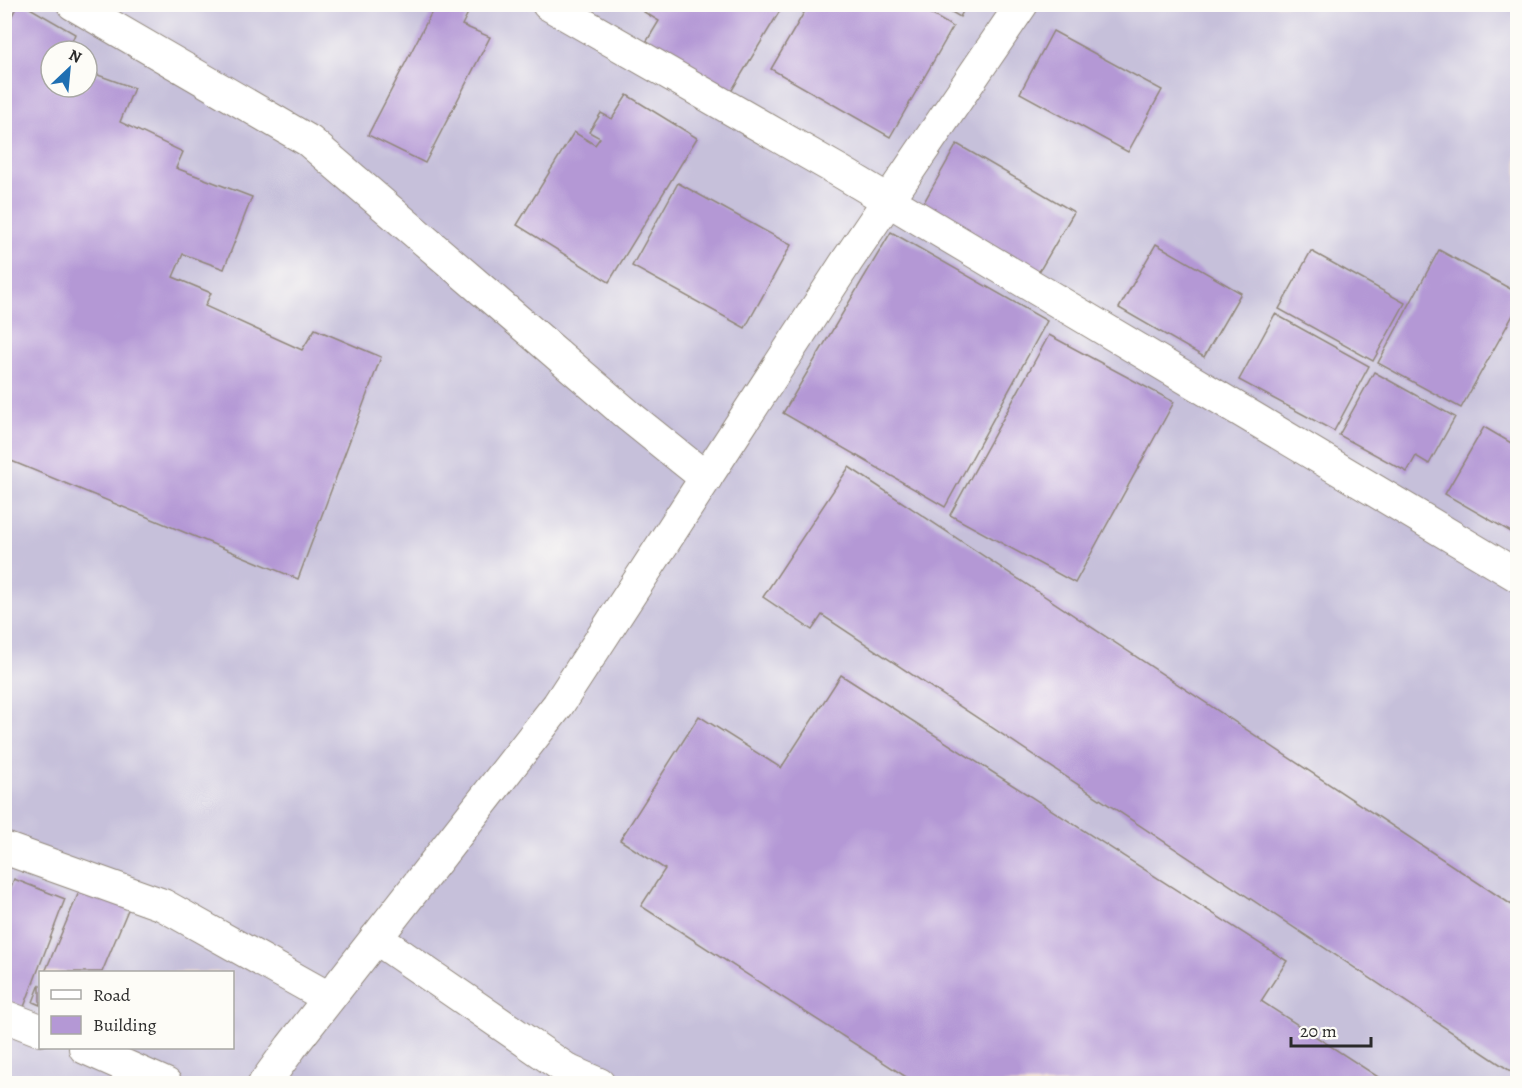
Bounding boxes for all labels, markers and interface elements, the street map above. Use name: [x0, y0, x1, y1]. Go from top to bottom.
north arrow: [39, 39, 99, 99]
text: N: [65, 44, 86, 69]
legend: [39, 971, 234, 1049]
text: Road: [93, 983, 131, 1007]
scale bar: [1291, 1010, 1370, 1048]
text: Building: [93, 1013, 157, 1037]
text: 20 m: [1300, 1019, 1337, 1043]

